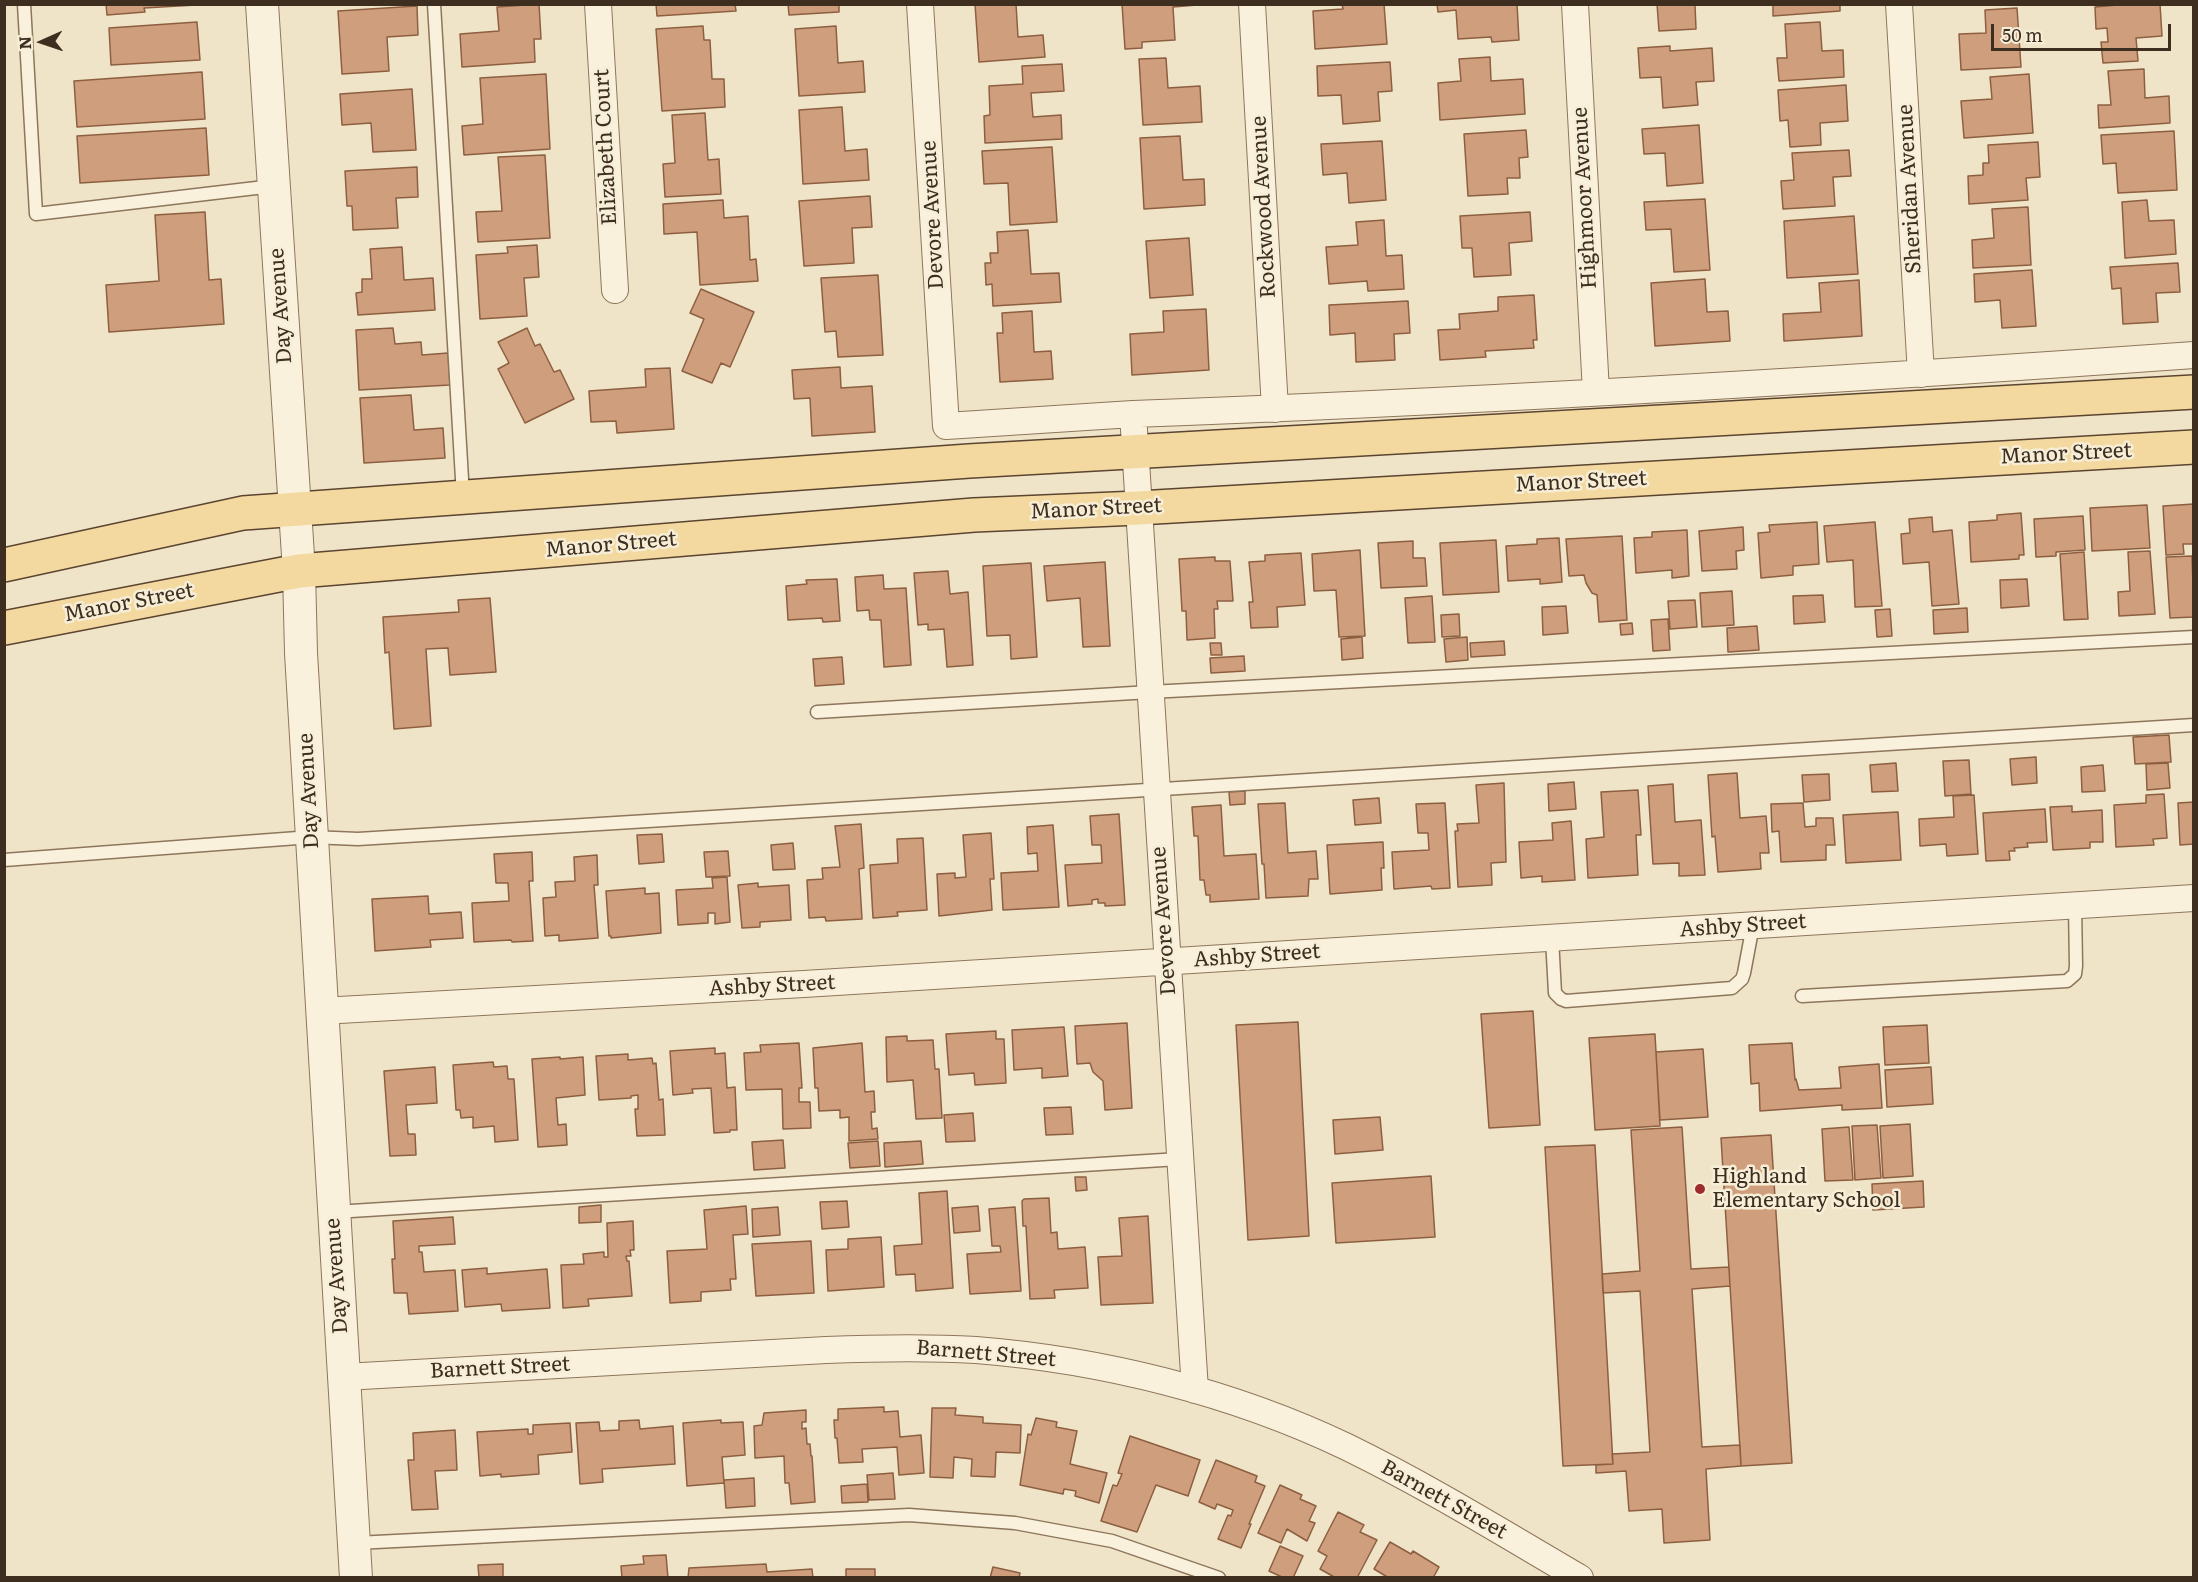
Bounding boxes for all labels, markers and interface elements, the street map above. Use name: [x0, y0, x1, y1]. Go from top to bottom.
north arrow: [12, 12, 72, 72]
scale bar: [1994, 12, 2174, 50]
text: 50 m: [2002, 21, 2043, 48]
text: N: [12, 36, 36, 50]
street label: Elizabeth Court: [589, 68, 623, 226]
street label: Sheridan Avenue: [1893, 104, 1927, 274]
street label: Highmoor Avenue: [1568, 106, 1602, 290]
street label: Rockwood Avenue: [1247, 115, 1281, 299]
street label: Devore Avenue: [917, 140, 949, 290]
street label: Day Avenue: [264, 247, 298, 365]
street label: Manor Street: [2000, 438, 2132, 470]
street label: Manor Street: [1515, 466, 1647, 498]
street label: Manor Street: [1030, 493, 1162, 525]
street label: Manor Street: [544, 527, 678, 563]
street label: Manor Street: [62, 578, 196, 628]
street label: Day Avenue: [293, 732, 325, 850]
street label: Devore Avenue: [1146, 846, 1182, 996]
street label: Ashby Street: [1679, 909, 1807, 943]
street label: Ashby Street: [1193, 939, 1321, 973]
street label: Ashby Street: [708, 970, 836, 1002]
place label: Highland Elementary School: [1712, 1164, 1901, 1214]
marker: Highland Elementary School: [1693, 1182, 1707, 1196]
street label: Day Avenue: [320, 1217, 354, 1335]
street label: Barnett Street: [915, 1335, 1057, 1373]
street label: Barnett Street: [429, 1352, 571, 1384]
street label: Barnett Street: [1376, 1455, 1512, 1545]

